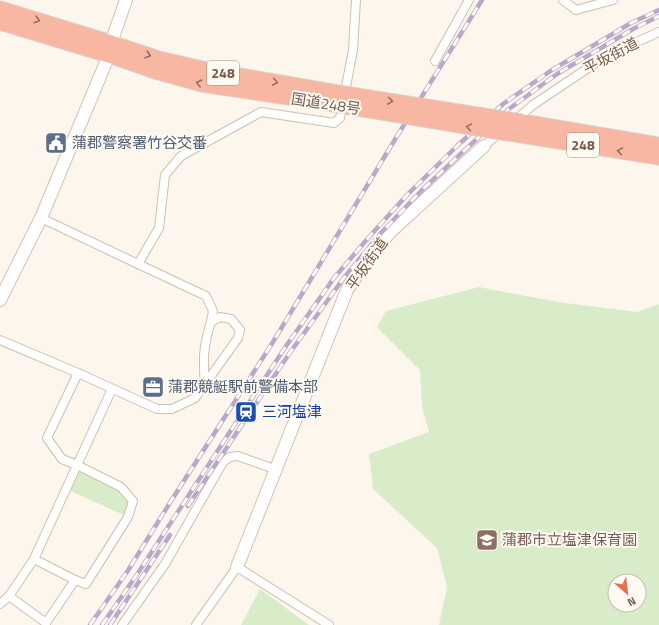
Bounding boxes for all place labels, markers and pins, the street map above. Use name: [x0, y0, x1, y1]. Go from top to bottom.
public building icon: 蒲郡警察署竹谷交番: [43, 130, 69, 156]
place label: 蒲郡警察署竹谷交番: [72, 131, 207, 154]
office icon: 蒲郡競艇駅前警備本部: [140, 374, 166, 400]
place label: 蒲郡競艇駅前警備本部: [168, 375, 318, 398]
station icon: 三河塩津: [233, 399, 259, 425]
place label: 三河塩津: [262, 400, 322, 423]
school or university icon: 蒲郡市立塩津保育園: [474, 527, 500, 553]
place label: 蒲郡市立塩津保育園: [502, 528, 637, 551]

